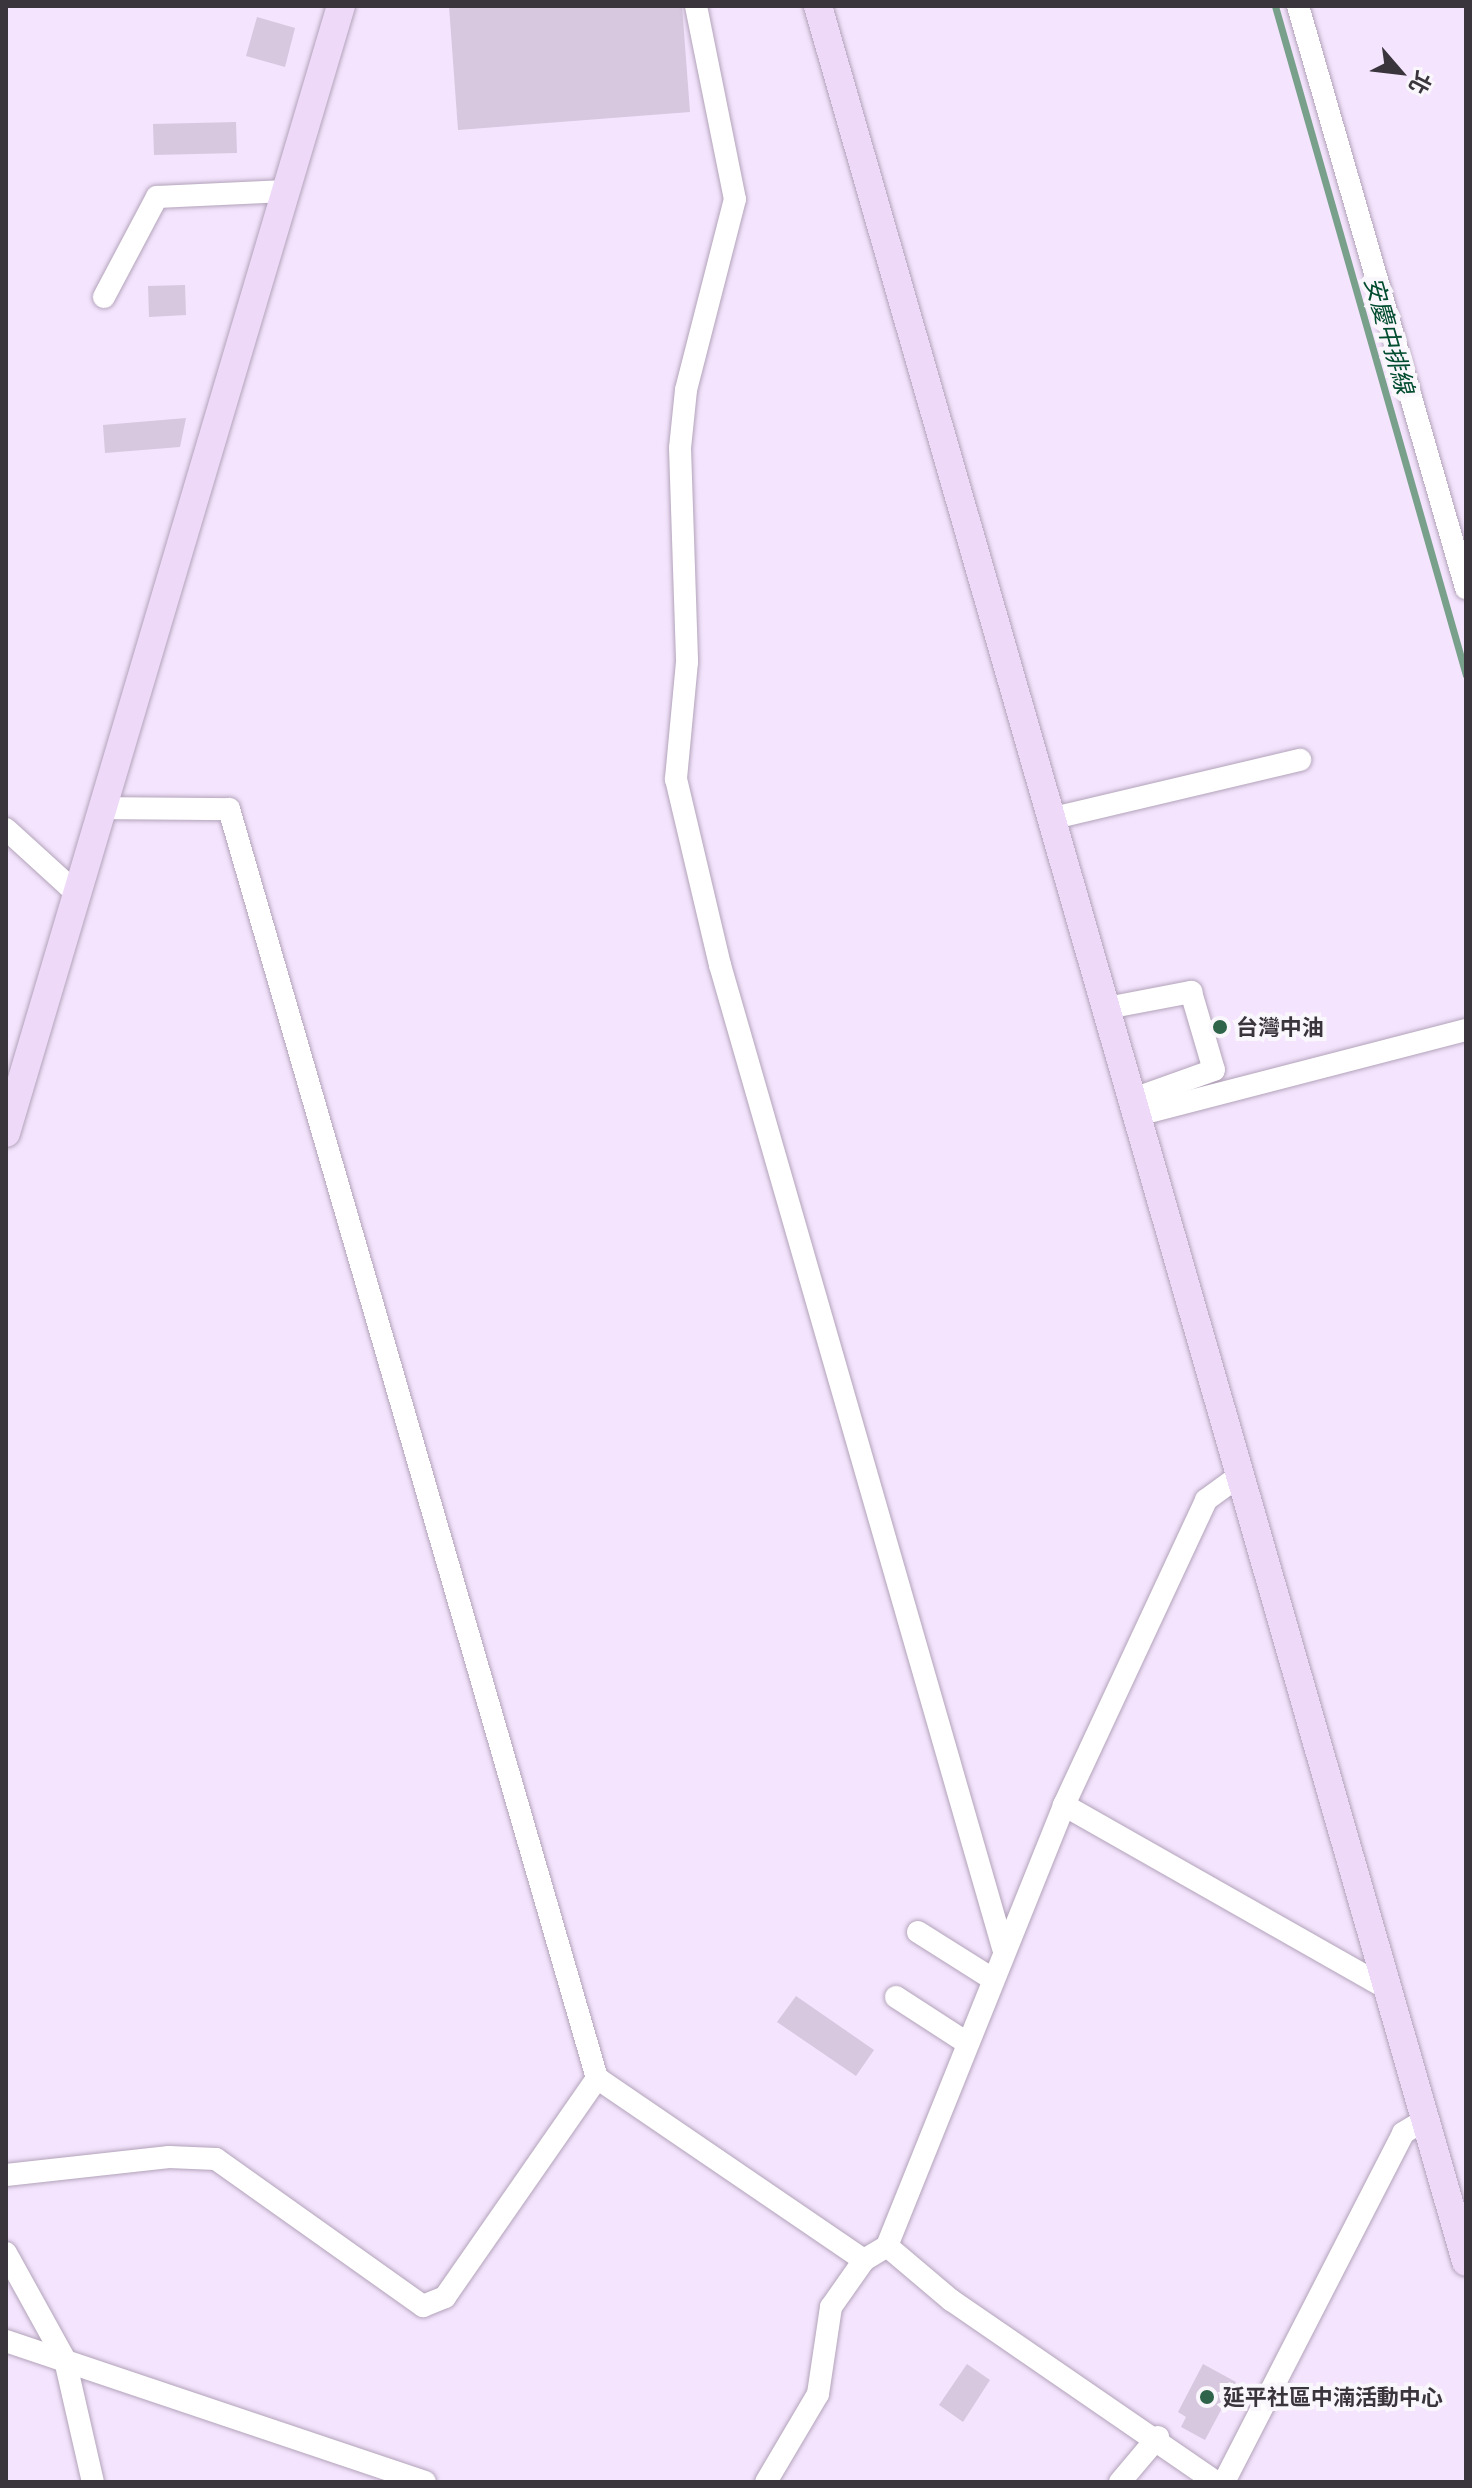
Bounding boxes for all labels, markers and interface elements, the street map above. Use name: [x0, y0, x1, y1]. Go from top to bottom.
north arrow: [1360, 32, 1440, 112]
text: 北: [1405, 67, 1438, 99]
water label: 安慶中排線: [1360, 273, 1420, 397]
place label: 台灣中油: [1236, 1014, 1324, 1040]
marker: 台灣中油: [1211, 1018, 1229, 1036]
place label: 延平社區中湳活動中心: [1223, 2384, 1443, 2410]
marker: 延平社區中湳活動中心: [1198, 2388, 1216, 2406]

